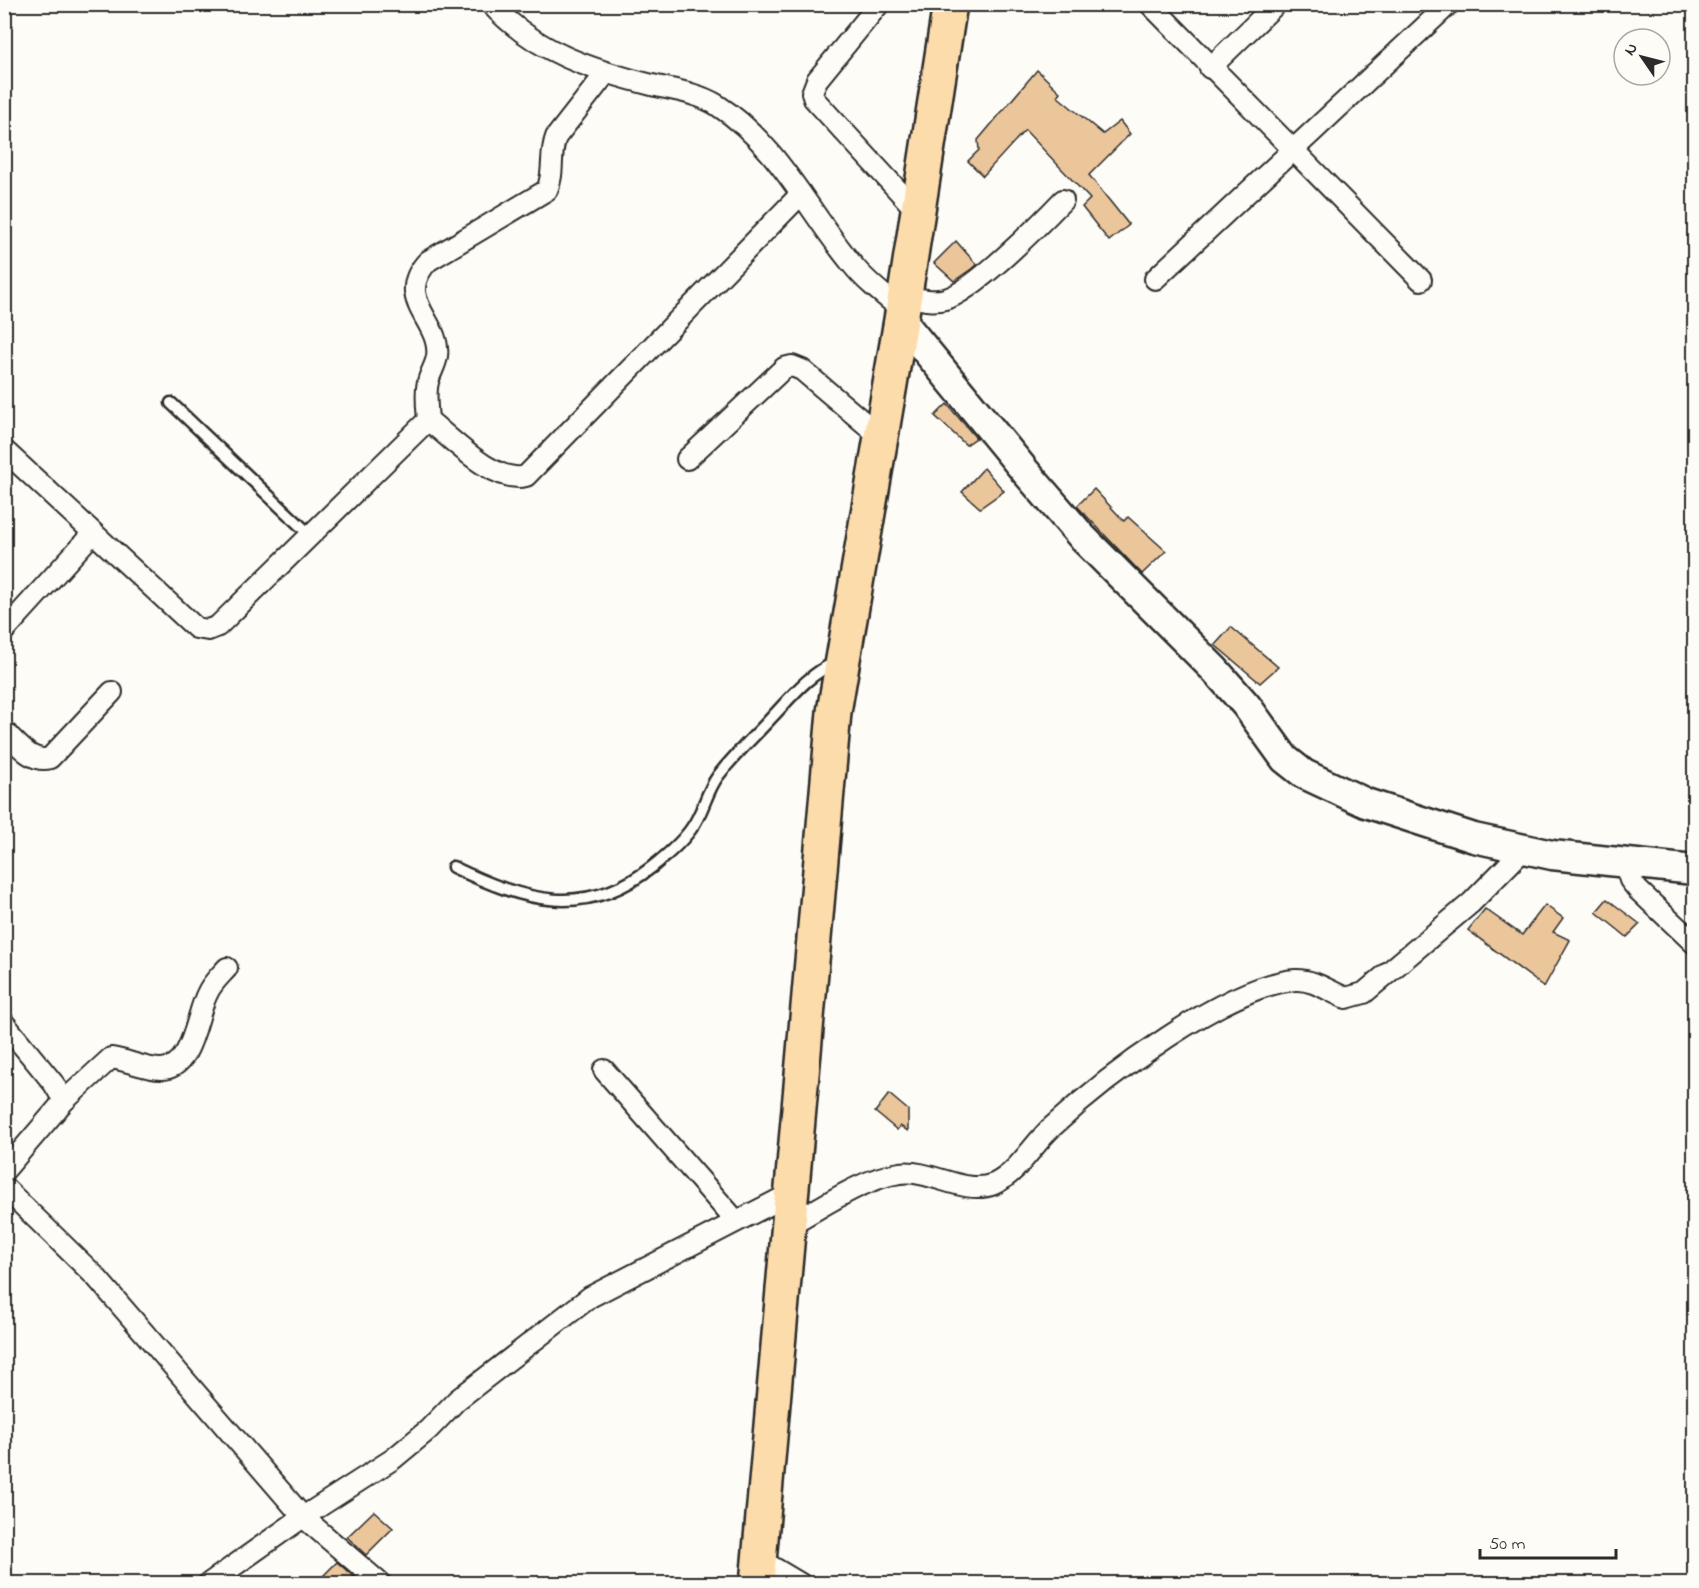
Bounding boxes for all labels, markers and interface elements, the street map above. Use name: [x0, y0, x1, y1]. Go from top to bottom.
north arrow: [1612, 27, 1672, 87]
text: N: [1618, 38, 1644, 61]
scale bar: [1480, 1522, 1616, 1560]
text: 50 m: [1489, 1532, 1526, 1558]

